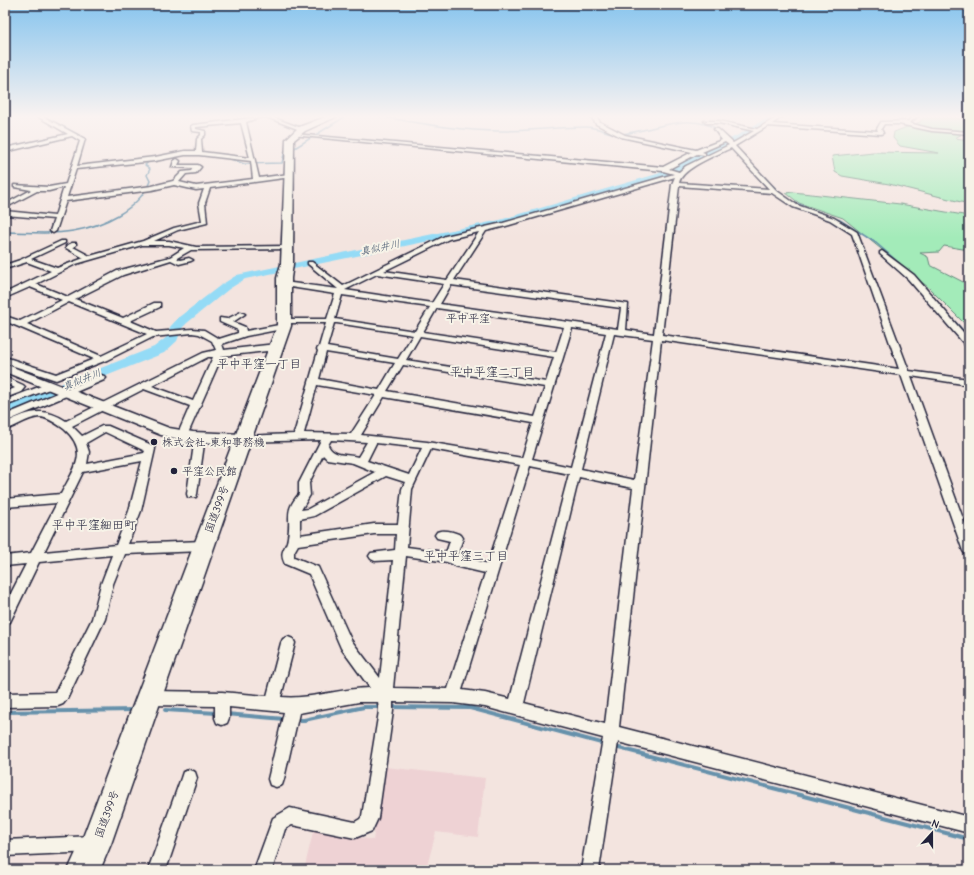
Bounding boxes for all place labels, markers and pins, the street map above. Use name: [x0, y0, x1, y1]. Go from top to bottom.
place label: 株式会社 東和事務機: [162, 436, 265, 449]
marker: 株式会社 東和事務機: [149, 437, 159, 447]
place label: 平窪公民館: [182, 465, 237, 478]
marker: 平窪公民館: [169, 466, 179, 476]

